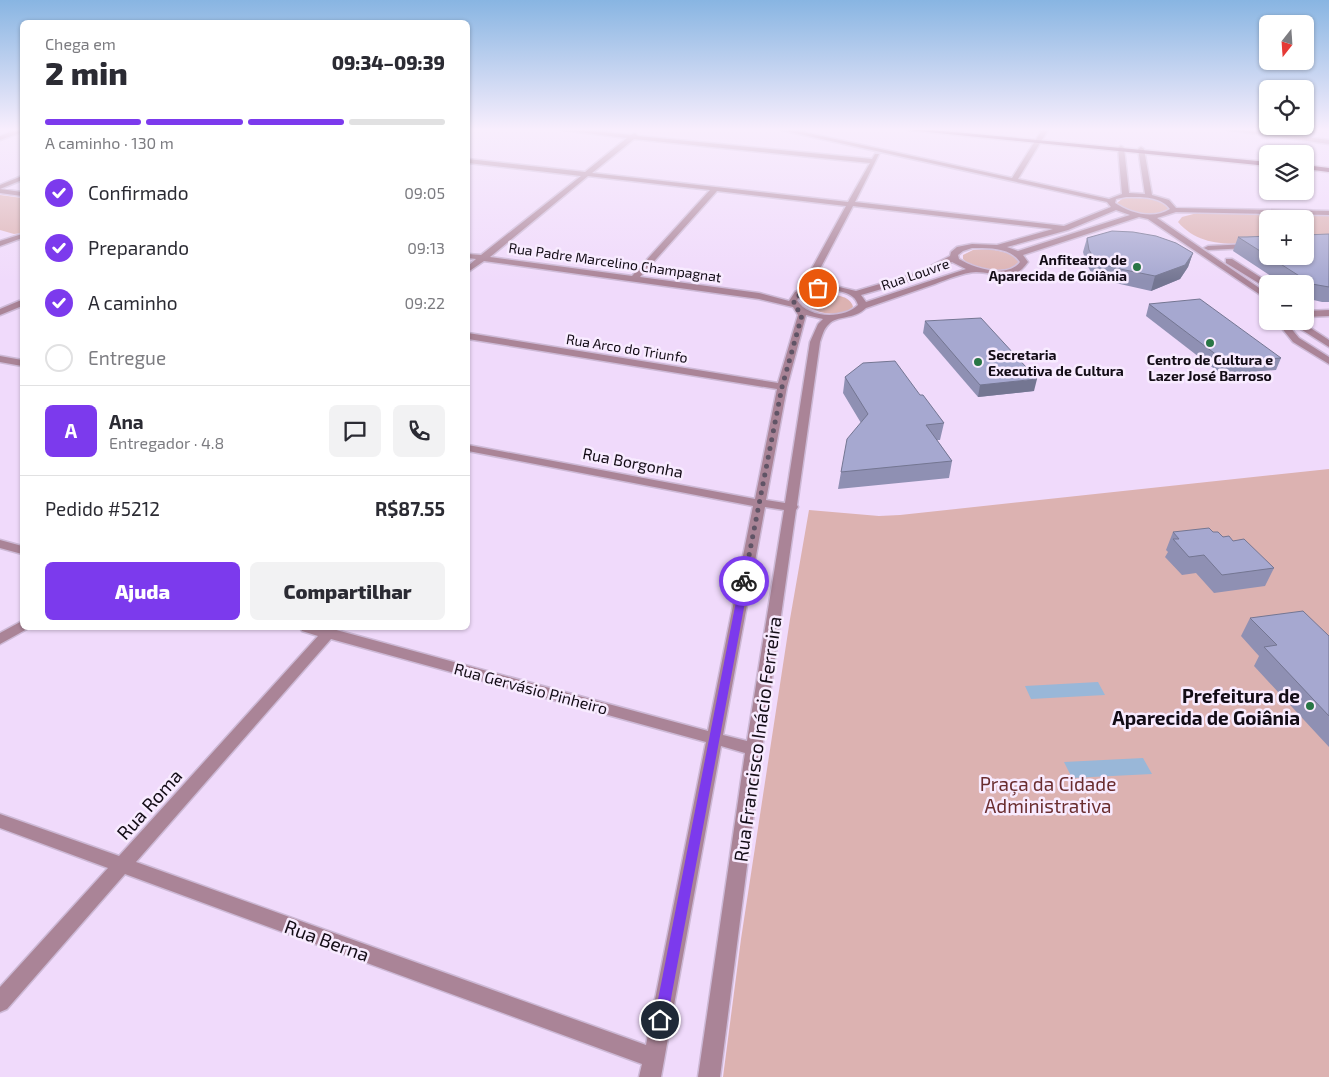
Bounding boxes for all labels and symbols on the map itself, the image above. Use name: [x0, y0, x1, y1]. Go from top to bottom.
north arrow: [1259, 15, 1314, 70]
street label: Rua Padre Marcelino Champagnat: [507, 239, 723, 285]
place label: Anfiteatro de Aparecida de Goiânia: [989, 251, 1127, 284]
street label: Rua Louvre: [879, 254, 951, 294]
marker: Anfiteatro de Aparecida de Goiânia: [1131, 261, 1143, 273]
pin: [797, 267, 839, 309]
street label: Rua Arco do Triunfo: [565, 330, 689, 366]
marker: Centro de Cultura e Lazer José Barroso: [1204, 337, 1216, 349]
place label: Secretaria Executiva de Cultura: [988, 346, 1124, 379]
place label: Centro de Cultura e Lazer José Barroso: [1147, 351, 1273, 384]
marker: Secretaria Executiva de Cultura: [972, 356, 984, 368]
street label: Rua Borgonha: [581, 443, 685, 481]
courier: [719, 556, 769, 606]
street label: Rua Francisco Inácio Ferreira: [728, 615, 786, 863]
street label: Rua Gervásio Pinheiro: [452, 658, 610, 718]
place label: Prefeitura de Aparecida de Goiânia: [1112, 684, 1300, 729]
marker: Prefeitura de Aparecida de Goiânia: [1304, 700, 1316, 712]
street label: Rua Roma: [111, 764, 187, 844]
park label: Praça da Cidade Administrativa: [980, 772, 1116, 817]
street label: Rua Berna: [282, 914, 372, 966]
pin: [639, 999, 681, 1041]

